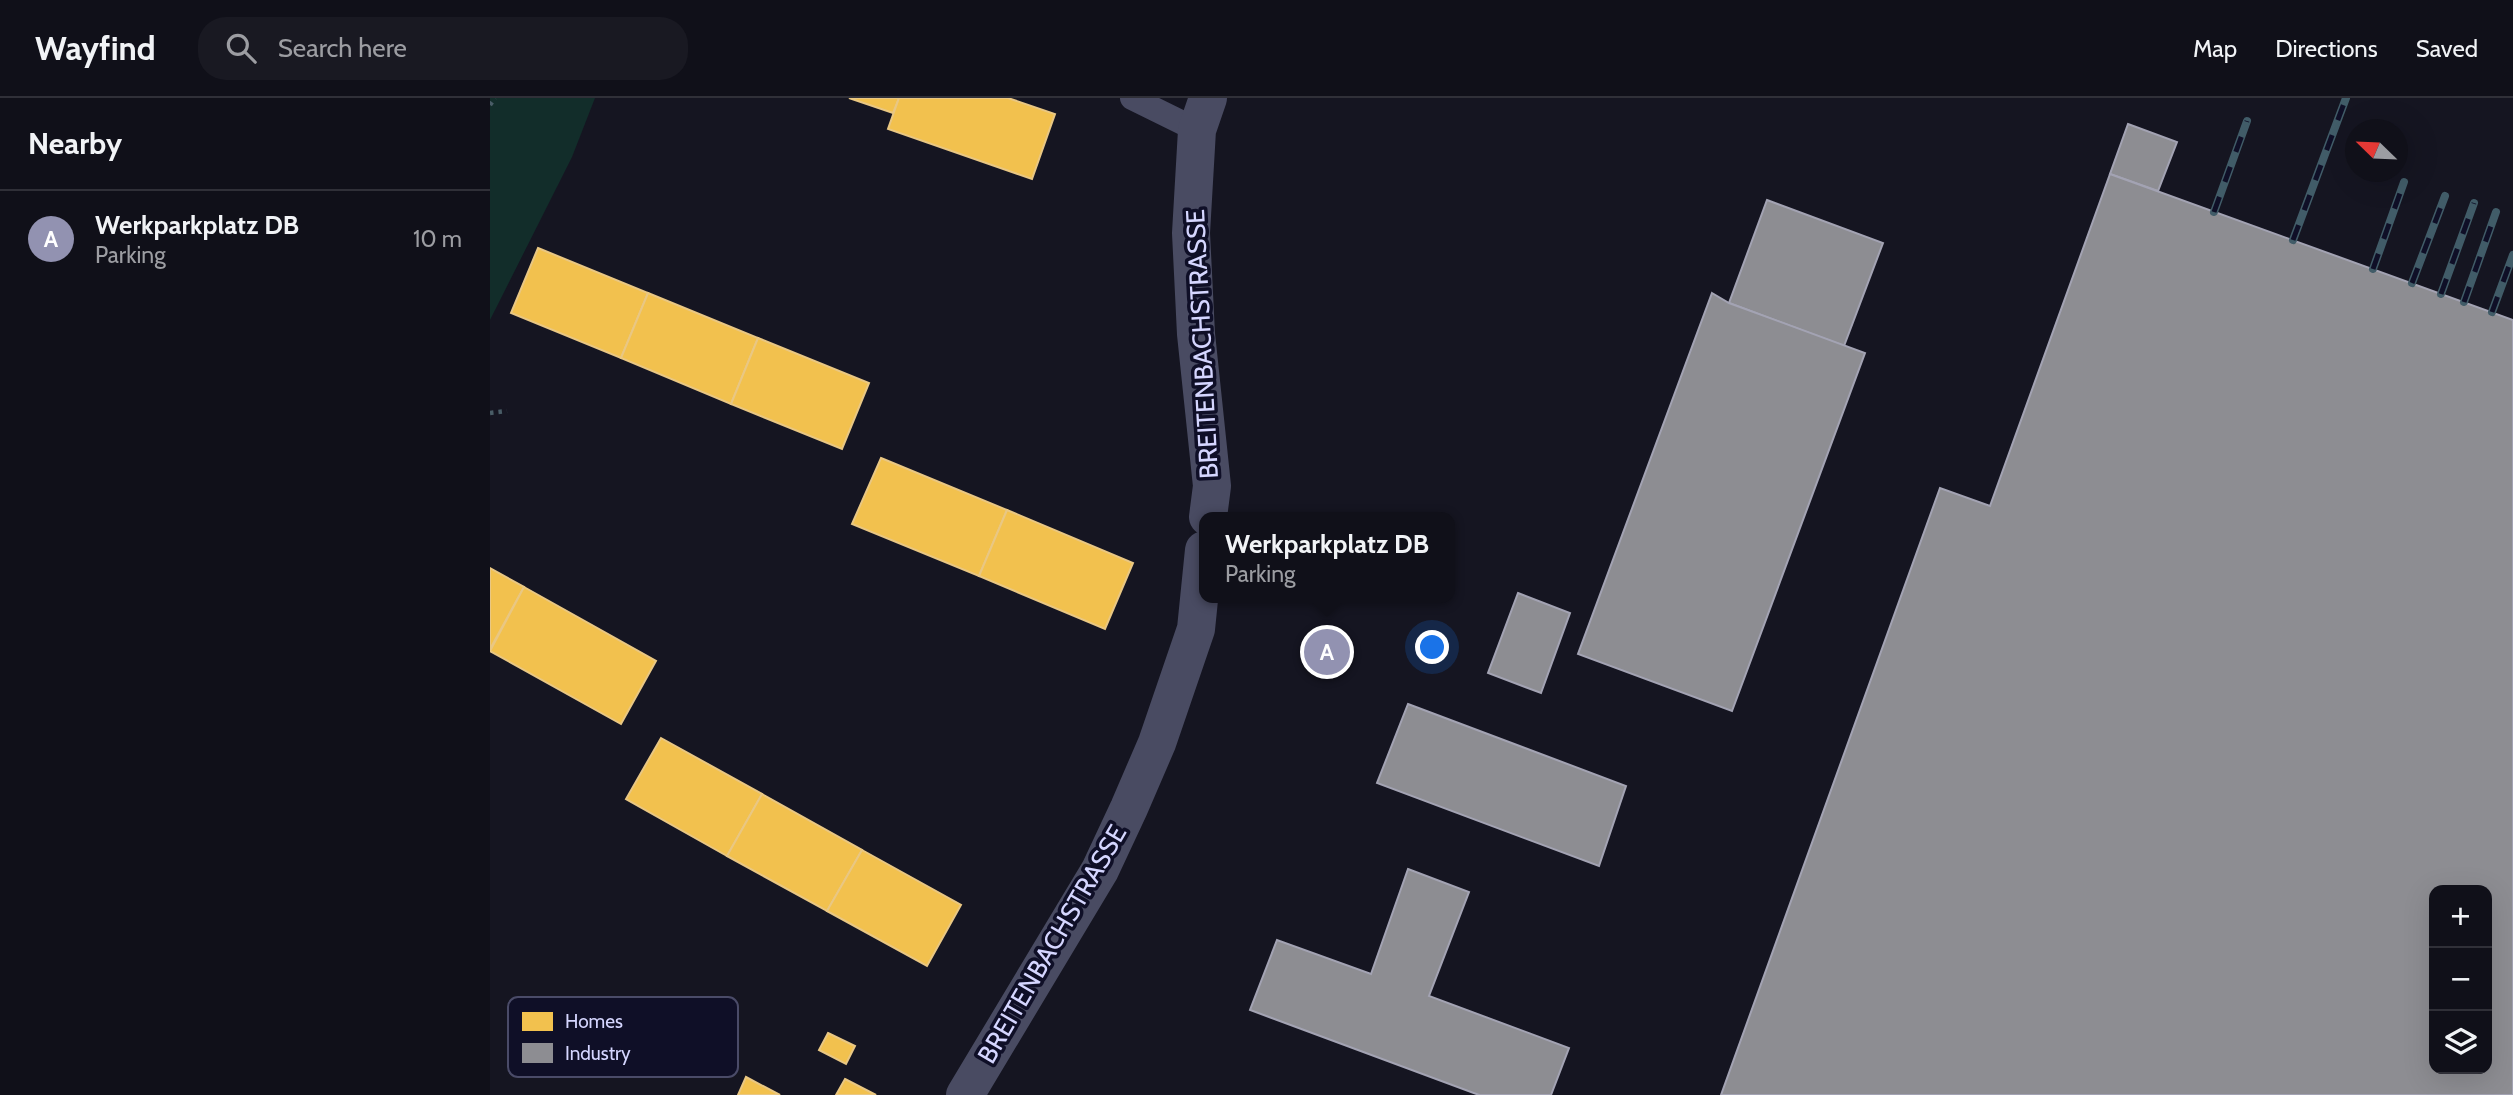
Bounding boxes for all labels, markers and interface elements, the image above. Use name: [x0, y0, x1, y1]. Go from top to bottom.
search box: [198, 17, 688, 80]
text: Wayfind: [35, 28, 156, 68]
icon: search: [222, 29, 260, 67]
text: Search here: [278, 32, 407, 64]
text: Map: [2193, 34, 2237, 63]
text: Directions: [2275, 34, 2378, 63]
text: Saved: [2416, 34, 2478, 63]
north arrow: [2345, 119, 2408, 182]
text: Nearby: [28, 125, 122, 162]
street label: BREITENBACHSTRASSE: [1179, 208, 1225, 480]
text: Werkparkplatz DB: [95, 209, 299, 241]
text: A: [44, 225, 58, 253]
text: 10 m: [413, 225, 462, 253]
text: Parking: [95, 241, 166, 269]
popup: [1199, 512, 1455, 603]
text: Werkparkplatz DB: [1225, 528, 1429, 560]
text: Parking: [1225, 560, 1296, 588]
pin: A: [1304, 626, 1350, 678]
your location: [1415, 630, 1449, 664]
street label: BREITENBACHSTRASSE: [971, 819, 1133, 1069]
map controls: [2429, 885, 2492, 1074]
button: +: [2429, 885, 2492, 948]
button: −: [2429, 948, 2492, 1011]
legend: [508, 997, 738, 1077]
text: Homes: [565, 1010, 623, 1033]
button: layers: [2429, 1011, 2492, 1074]
text: Industry: [565, 1042, 631, 1065]

